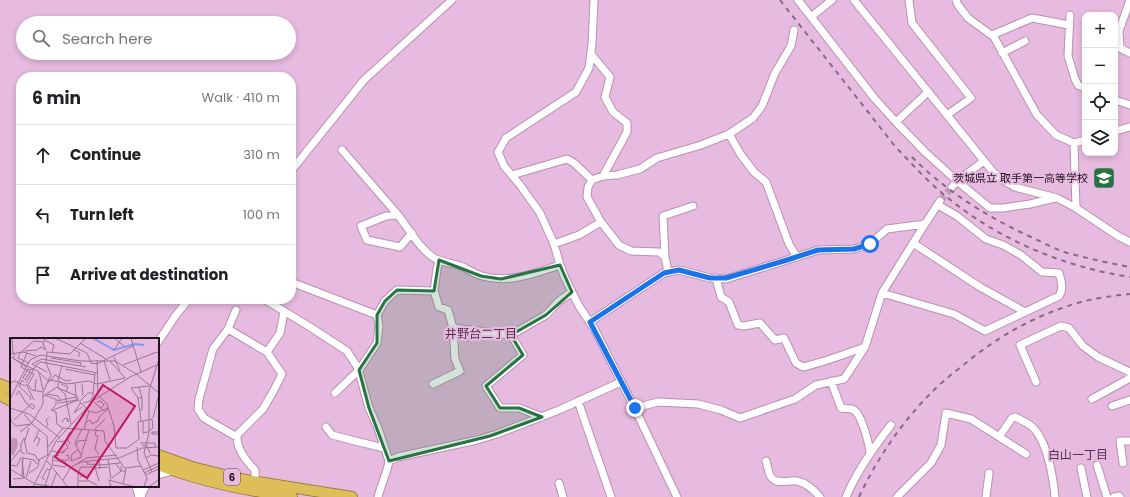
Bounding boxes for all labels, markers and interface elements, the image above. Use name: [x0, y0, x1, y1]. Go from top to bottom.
map controls: [1082, 12, 1118, 156]
button: +: [1082, 12, 1118, 48]
search box: [16, 16, 296, 60]
icon: search: [30, 27, 52, 49]
text: Search here: [62, 28, 152, 49]
button: −: [1082, 48, 1118, 84]
button: locate: [1082, 84, 1118, 120]
text: 6 min: [32, 86, 81, 110]
text: Walk · 410 m: [202, 88, 280, 107]
button: layers: [1082, 120, 1118, 156]
icon: ahead: [32, 144, 54, 166]
text: Continue: [70, 144, 141, 165]
text: 310 m: [243, 145, 280, 164]
school or university icon: 茨城県立 取手第一高等学校: [1091, 165, 1117, 191]
place label: 茨城県立 取手第一高等学校: [953, 170, 1088, 186]
icon: left: [32, 204, 54, 226]
text: Turn left: [70, 204, 134, 225]
text: 100 m: [243, 205, 280, 224]
route start: [861, 235, 879, 253]
icon: arrive: [32, 264, 54, 286]
text: Arrive at destination: [70, 264, 228, 285]
district label: 井野台二丁目: [445, 325, 517, 342]
inset map: [10, 338, 159, 487]
route end: [626, 399, 644, 417]
district label: 白山一丁目: [1048, 446, 1108, 463]
road number: 6: [224, 469, 240, 485]

